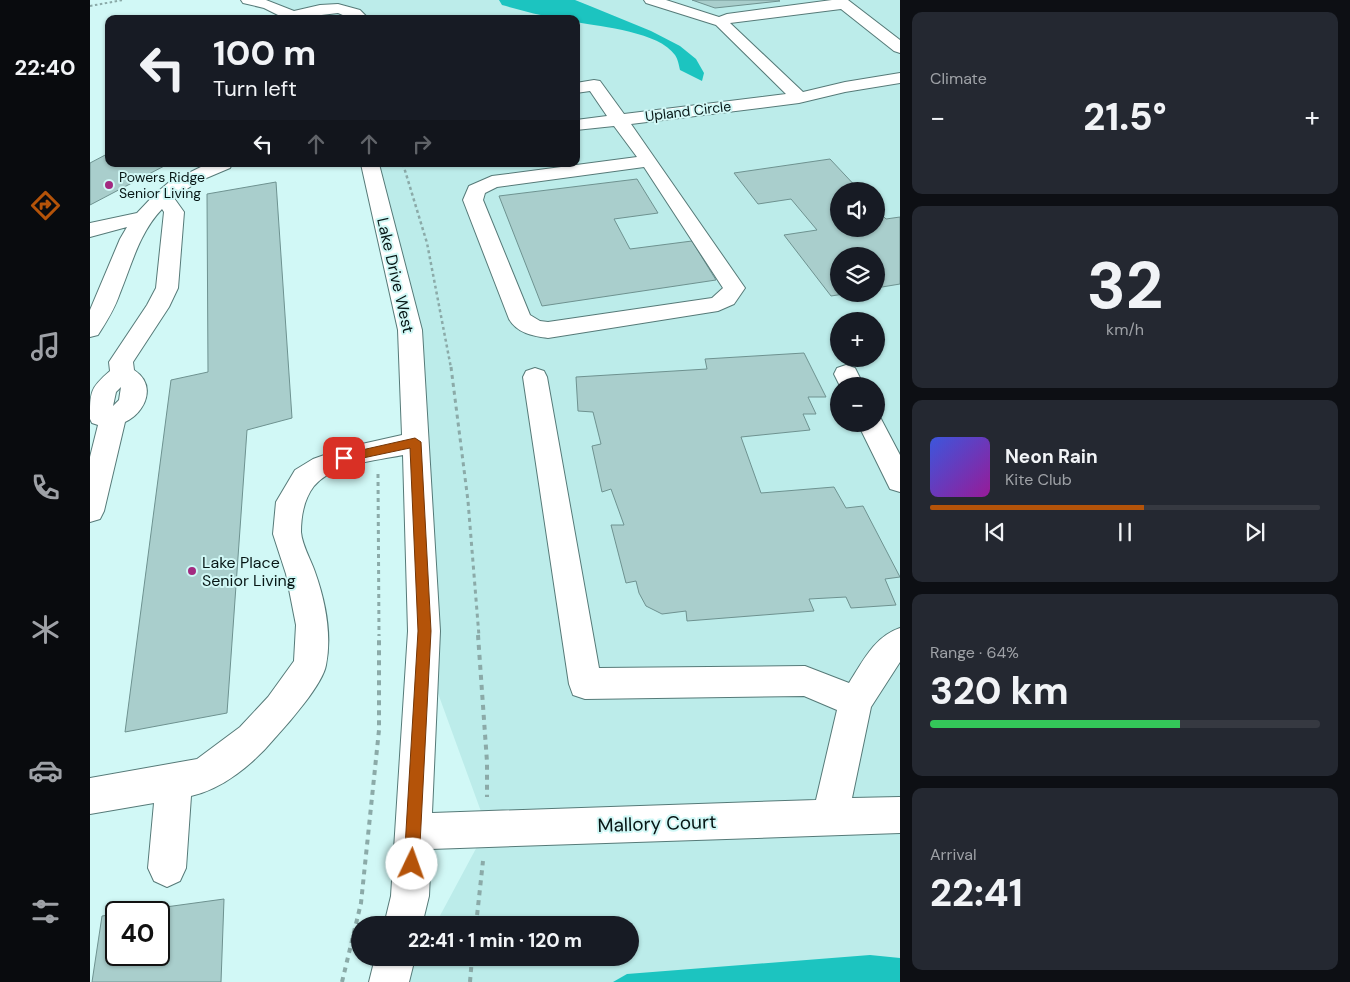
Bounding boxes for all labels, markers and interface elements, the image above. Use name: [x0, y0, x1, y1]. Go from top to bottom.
text: 100 m: [213, 30, 316, 76]
icon: left: [130, 35, 195, 100]
text: 22:40: [15, 53, 75, 82]
text: Climate: [930, 68, 987, 89]
text: Turn left: [213, 74, 297, 103]
text: 21.5°: [1083, 92, 1167, 142]
street label: Upland Circle: [644, 97, 732, 125]
text: −: [930, 99, 945, 136]
text: +: [1305, 99, 1320, 136]
icon: left: [249, 130, 277, 158]
icon: ahead: [302, 130, 330, 158]
icon: ahead: [355, 130, 383, 158]
icon: right: [408, 130, 436, 158]
place label: Powers Ridge Senior Living: [119, 168, 205, 202]
marker: Powers Ridge Senior Living: [103, 179, 115, 191]
map controls: [830, 182, 885, 432]
button: sound: [830, 182, 885, 237]
icon: directions: [28, 188, 63, 223]
street label: Lake Drive West: [372, 215, 419, 335]
text: 32: [1087, 244, 1163, 328]
button: layers: [830, 247, 885, 302]
button: +: [830, 312, 885, 367]
text: km/h: [1106, 319, 1144, 340]
icon: music: [28, 329, 63, 364]
button: −: [830, 377, 885, 432]
pin: [323, 437, 365, 479]
icon: arrive: [330, 444, 358, 472]
text: Neon Rain: [1005, 444, 1098, 469]
text: Kite Club: [1005, 469, 1072, 490]
icon: phone: [28, 470, 63, 505]
icon: previous: [981, 518, 1009, 546]
icon: pause: [1111, 518, 1139, 546]
icon: next: [1241, 518, 1269, 546]
place label: Lake Place Senior Living: [202, 552, 296, 591]
marker: Lake Place Senior Living: [186, 565, 198, 577]
icon: climate: [28, 612, 63, 647]
text: Range · 64%: [930, 642, 1019, 663]
text: 320 km: [930, 666, 1069, 716]
icon: car: [28, 753, 63, 788]
street label: Mallory Court: [597, 809, 717, 838]
position arrow: [385, 837, 437, 889]
text: Arrival: [930, 844, 977, 865]
text: 22:41: [930, 868, 1023, 918]
icon: filters: [28, 894, 63, 929]
speed limit sign: 40: [105, 901, 170, 966]
text: 22:41 · 1 min · 120 m: [408, 928, 582, 953]

